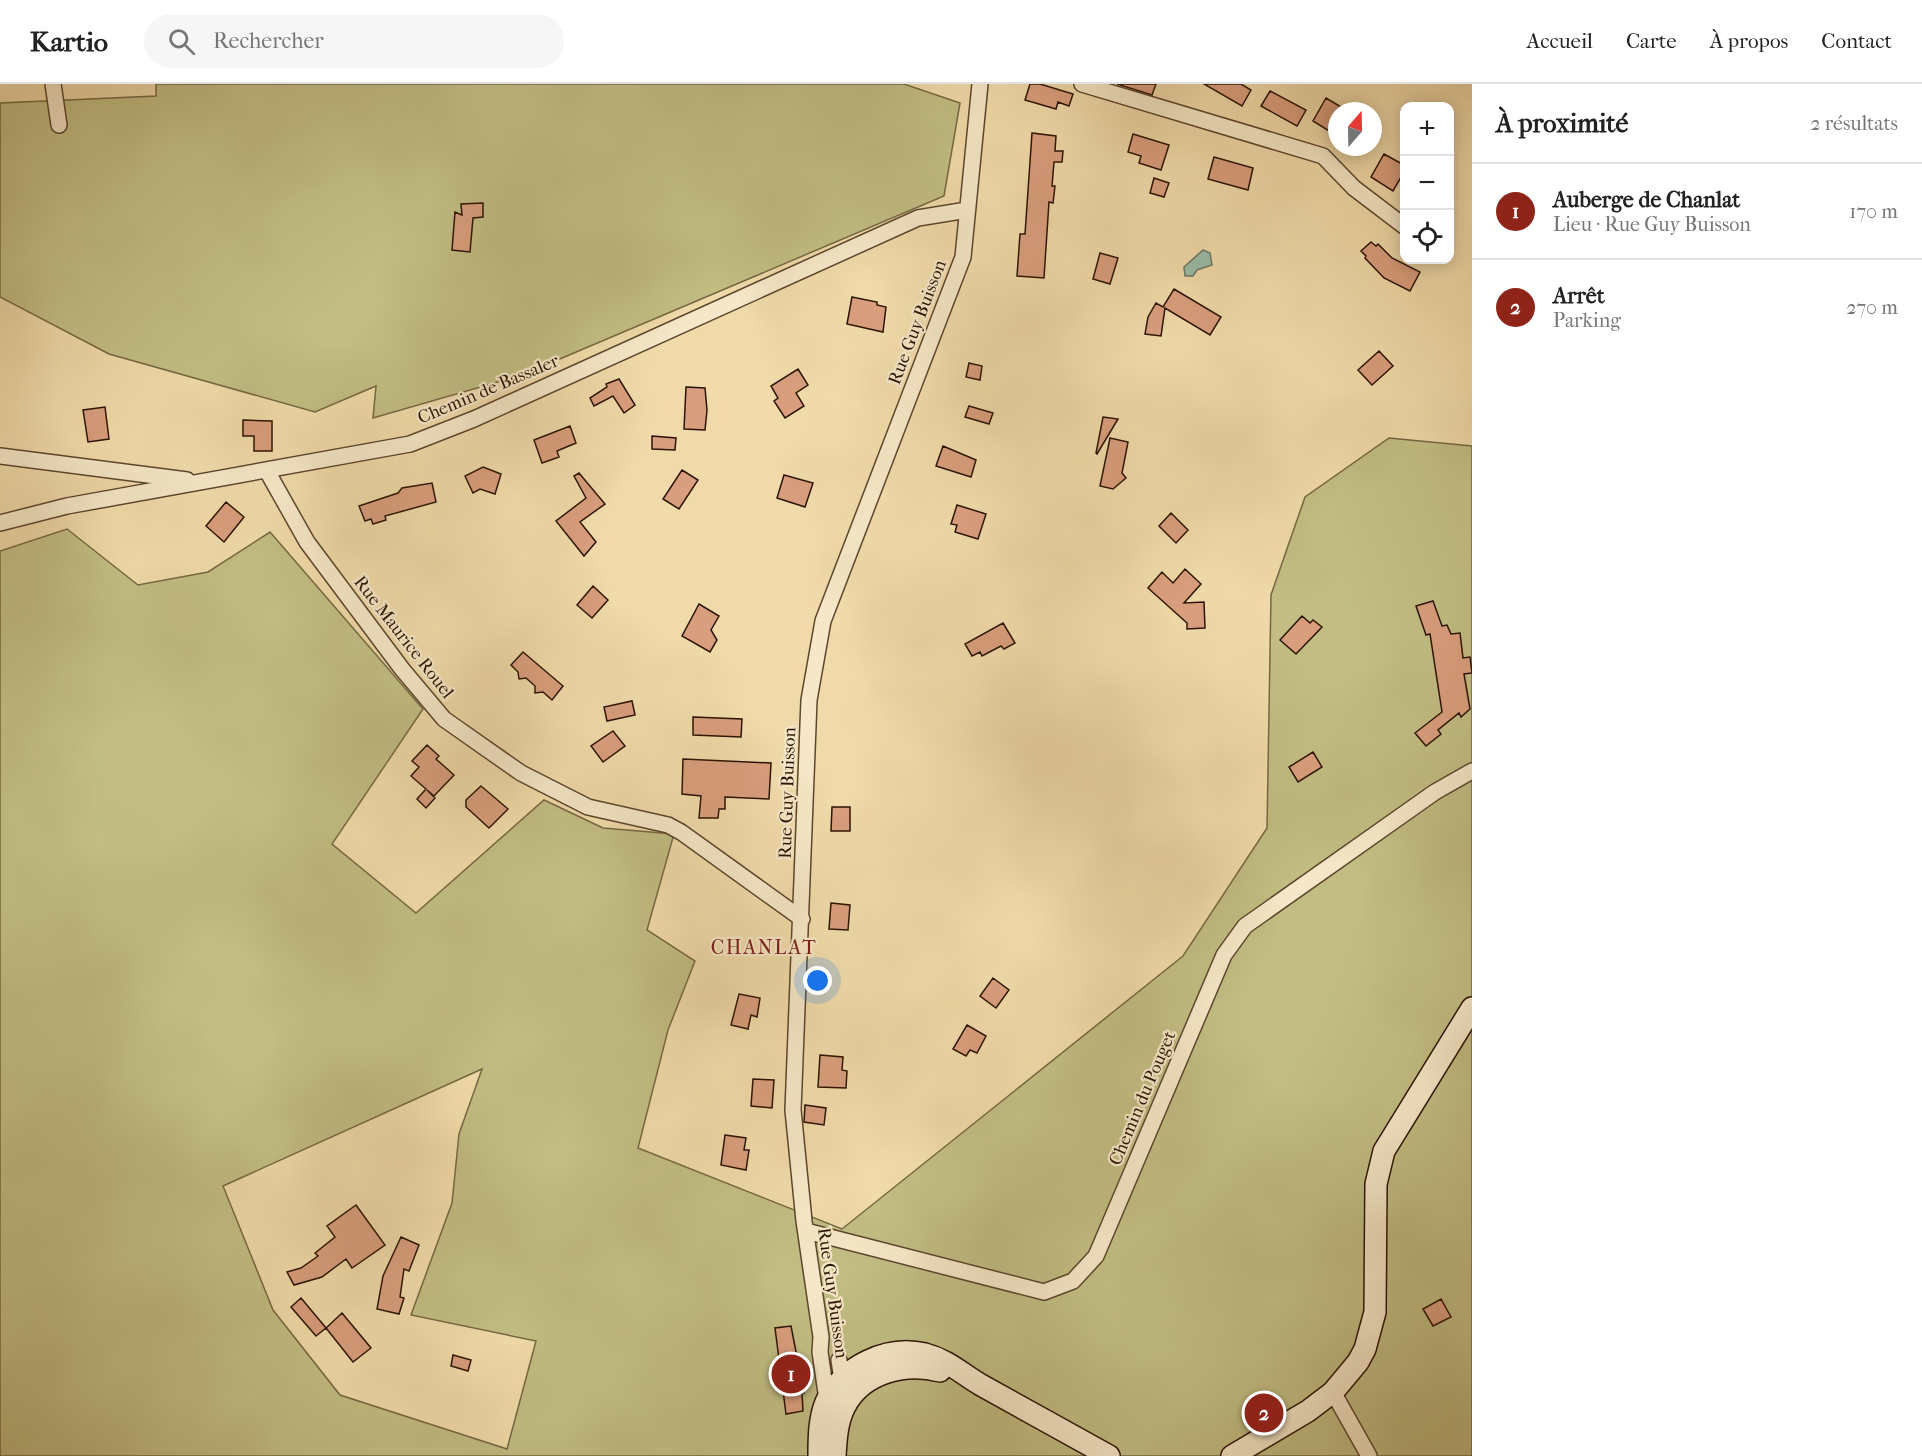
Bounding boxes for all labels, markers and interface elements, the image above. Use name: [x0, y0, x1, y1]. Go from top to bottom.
search box: [144, 14, 564, 68]
text: Kartio: [30, 25, 108, 58]
icon: search: [165, 25, 198, 58]
text: Rechercher: [213, 28, 324, 54]
text: Accueil: [1527, 29, 1593, 53]
text: Carte: [1626, 29, 1677, 53]
text: À propos: [1710, 29, 1788, 53]
text: Contact: [1821, 29, 1892, 53]
north arrow: [1328, 102, 1382, 156]
map controls: [1400, 102, 1454, 264]
button: +: [1400, 102, 1454, 156]
text: À proximité: [1496, 108, 1628, 139]
text: 2 résultats: [1810, 112, 1898, 135]
button: −: [1400, 156, 1454, 210]
text: Auberge de Chanlat: [1553, 187, 1740, 213]
text: 1: [1512, 200, 1519, 223]
text: 170 m: [1849, 200, 1898, 223]
button: locate: [1400, 210, 1454, 264]
text: Lieu · Rue Guy Buisson: [1553, 213, 1751, 236]
street label: Rue Guy Buisson: [884, 256, 951, 387]
text: Arrêt: [1553, 283, 1605, 309]
text: 2: [1510, 296, 1521, 319]
text: 270 m: [1846, 296, 1898, 319]
text: Parking: [1553, 309, 1621, 332]
street label: Chemin de Bassaler: [414, 350, 562, 429]
street label: Rue Maurice Rouel: [349, 572, 458, 703]
street label: Rue Guy Buisson: [775, 726, 800, 859]
district label: CHANLAT: [711, 936, 817, 959]
your location: [803, 966, 832, 995]
street label: Chemin du Pouget: [1105, 1027, 1180, 1169]
street label: Rue Guy Buisson: [813, 1226, 852, 1360]
pin: 1: [772, 1352, 810, 1396]
pin: 2: [1244, 1390, 1284, 1436]

